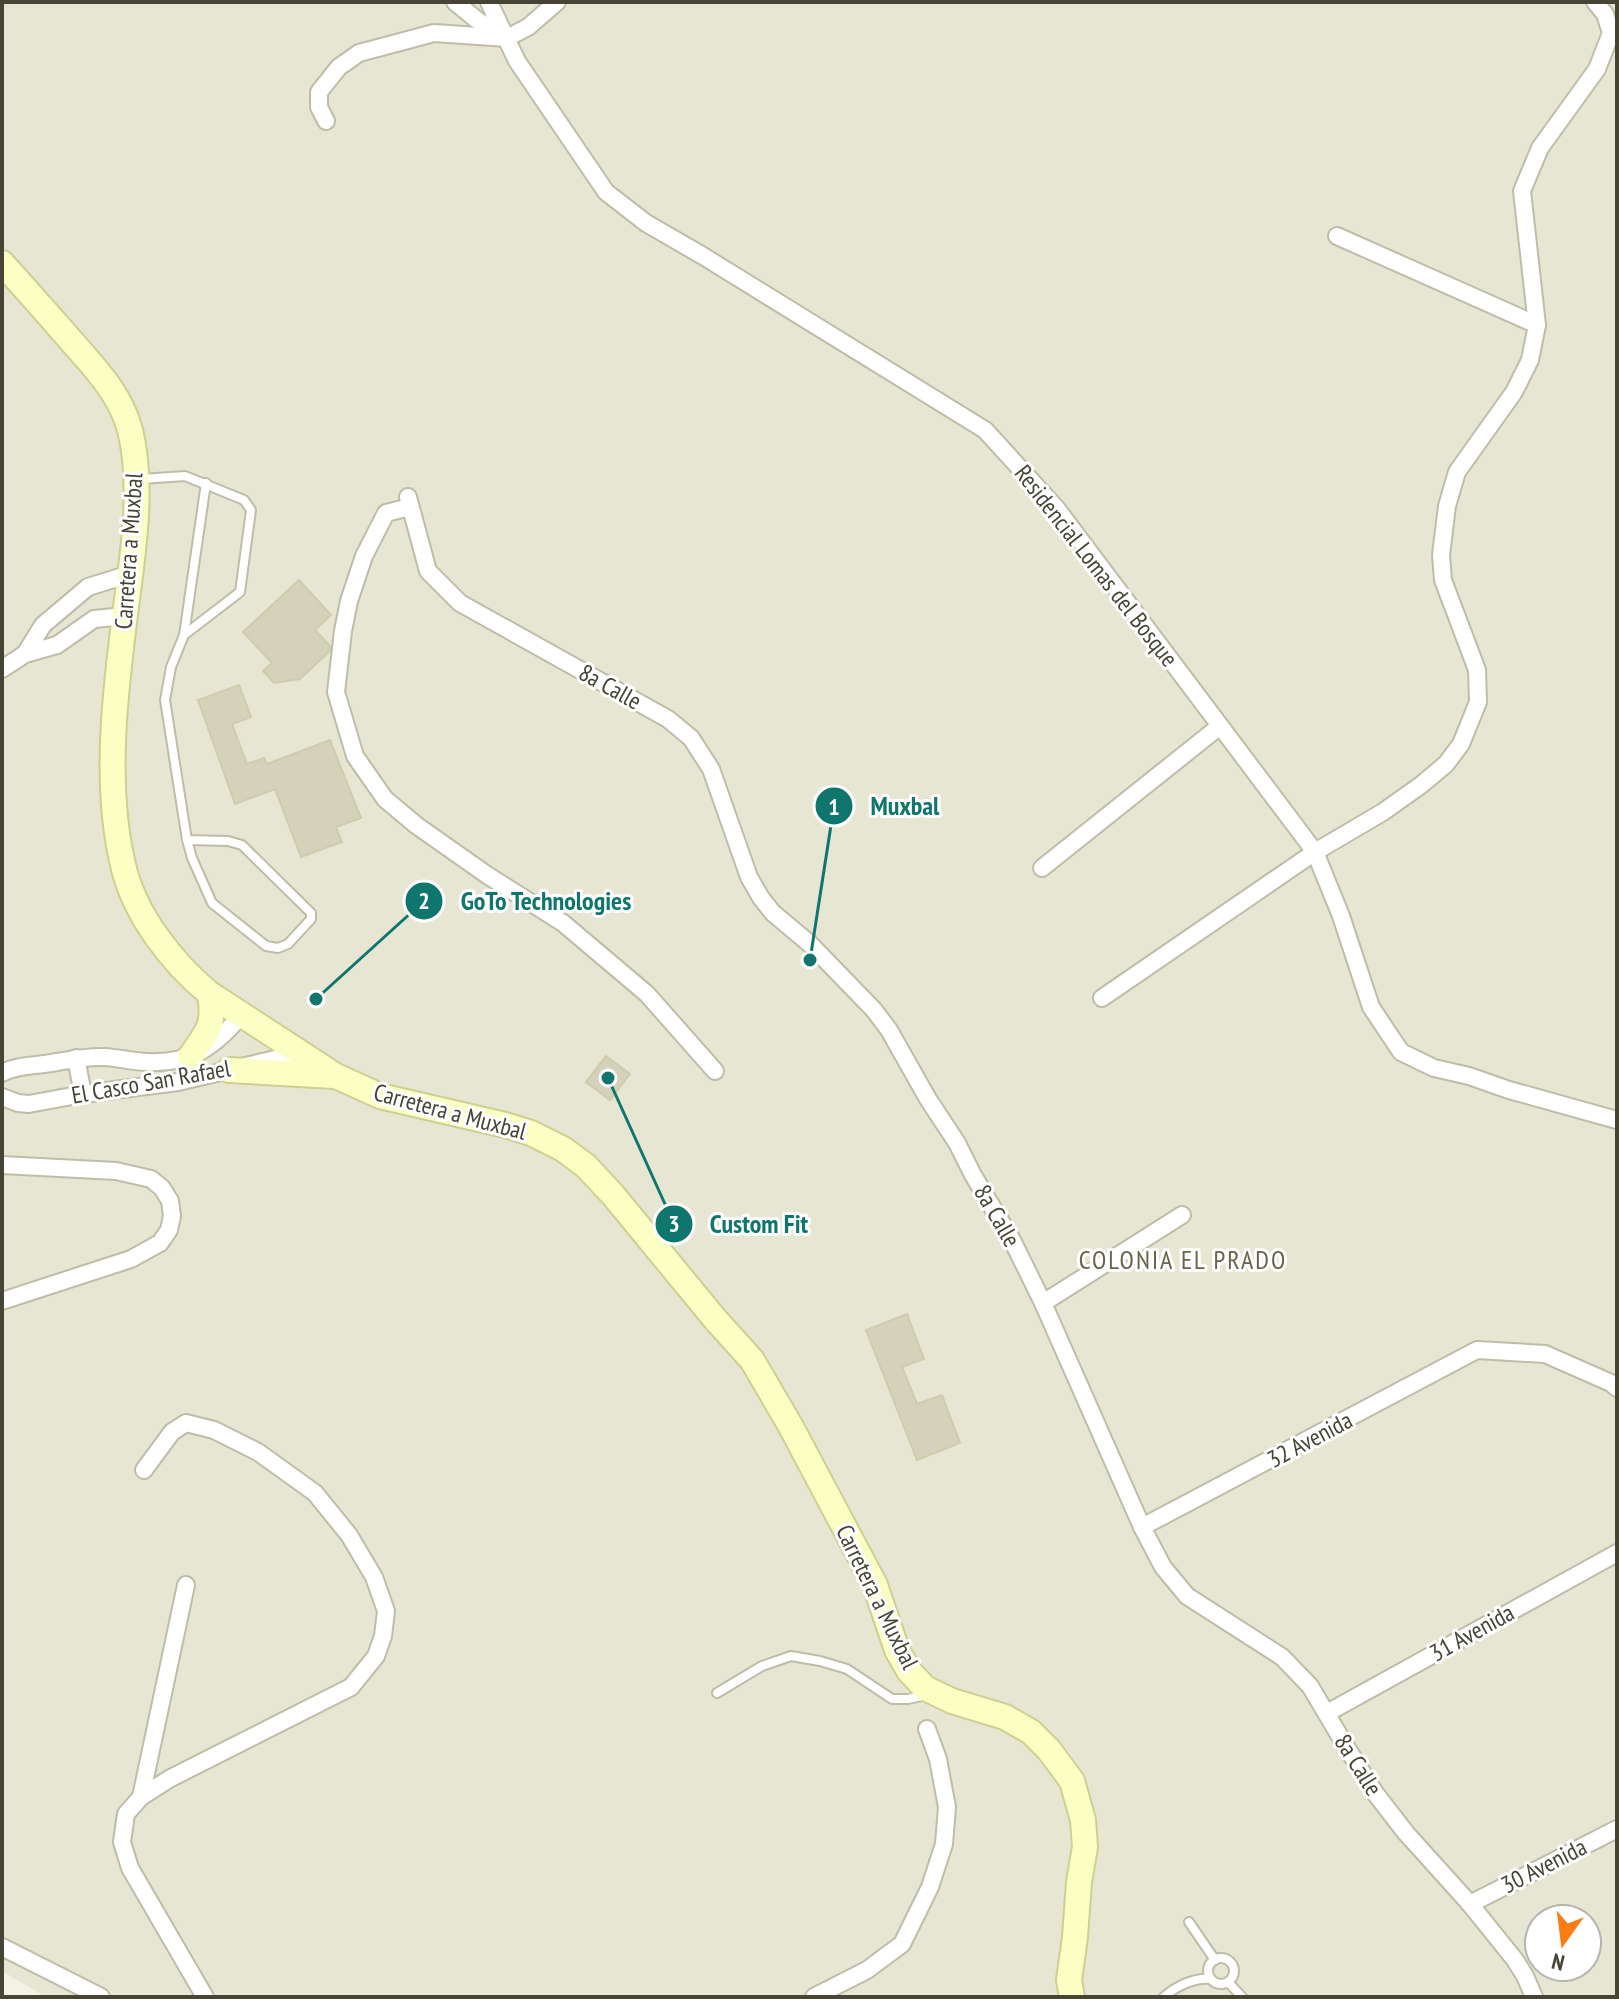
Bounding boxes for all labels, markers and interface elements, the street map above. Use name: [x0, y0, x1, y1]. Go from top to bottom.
street label: Residencial Lomas del Bosque: [1008, 458, 1185, 673]
street label: Carretera a Muxbal: [108, 471, 149, 630]
street label: 8a Calle: [573, 657, 647, 716]
callout: Muxbal: [814, 781, 955, 831]
text: Muxbal: [871, 789, 940, 822]
text: 1: [828, 791, 840, 822]
callout: GoTo Technologies: [404, 876, 647, 926]
text: GoTo Technologies: [461, 884, 631, 917]
text: 2: [418, 885, 430, 916]
street label: El Casco San Rafael: [69, 1052, 233, 1111]
street label: Carretera a Muxbal: [370, 1076, 530, 1147]
street label: 8a Calle: [967, 1179, 1028, 1252]
callout: Custom Fit: [654, 1199, 824, 1249]
text: Custom Fit: [710, 1207, 809, 1240]
text: 3: [668, 1208, 680, 1239]
district label: COLONIA EL PRADO: [1079, 1243, 1287, 1276]
street label: 32 Avenida: [1262, 1404, 1357, 1475]
street label: Carretera a Muxbal: [829, 1520, 926, 1674]
street label: 31 Avenida: [1424, 1597, 1519, 1668]
street label: 8a Calle: [1328, 1728, 1389, 1801]
street label: 30 Avenida: [1496, 1831, 1592, 1900]
north arrow: [1523, 1903, 1603, 1983]
text: N: [1549, 1947, 1567, 1977]

